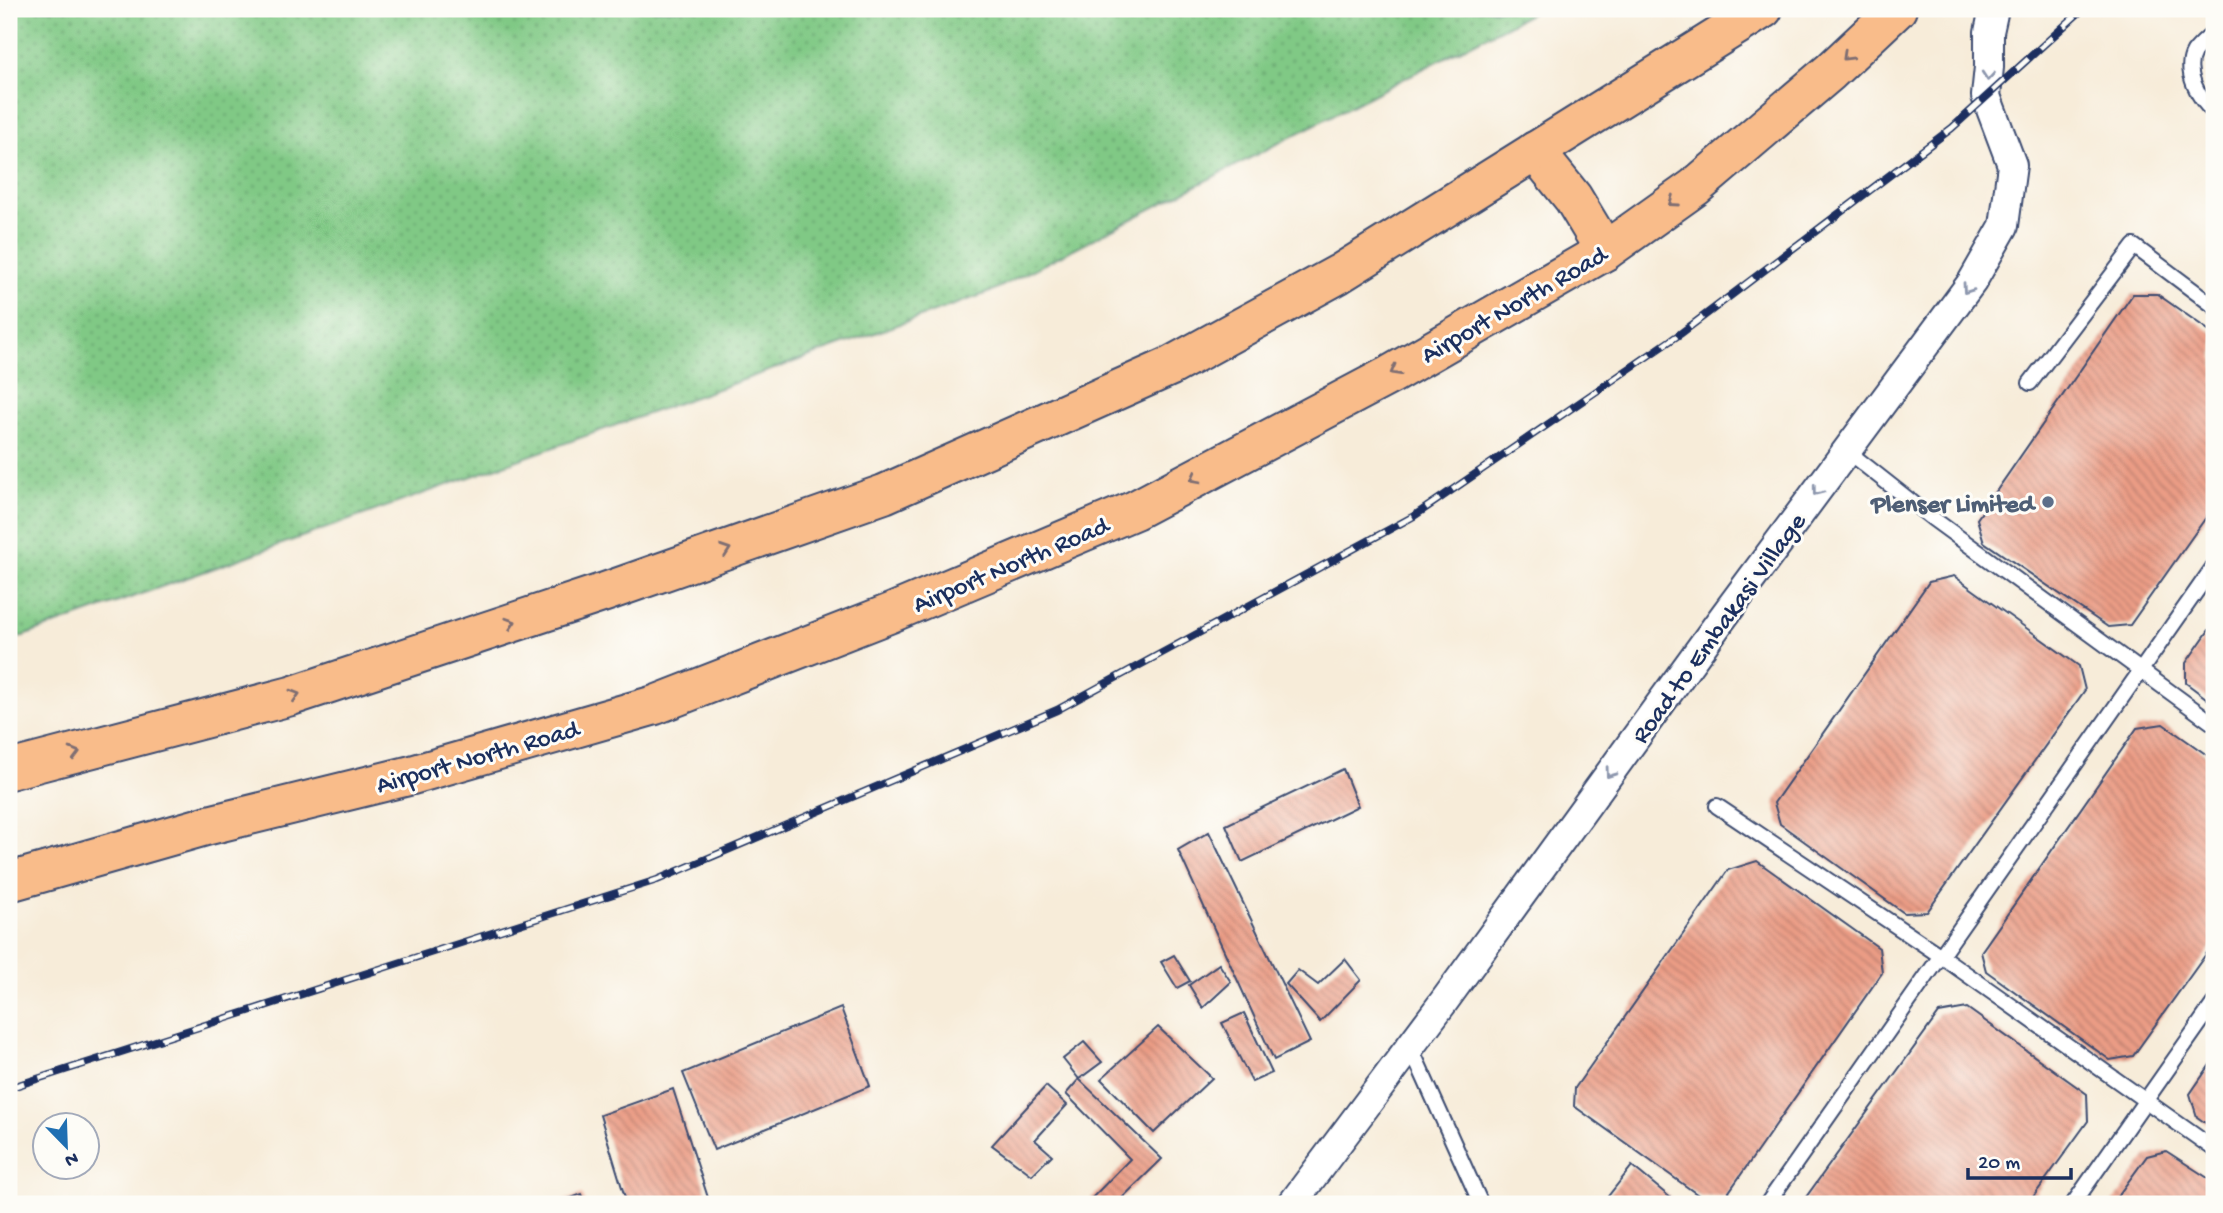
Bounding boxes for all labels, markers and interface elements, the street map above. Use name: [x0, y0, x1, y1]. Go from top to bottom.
one-way arrow: [1842, 47, 1855, 60]
one-way arrow: [1981, 71, 1996, 82]
one-way arrow: [1668, 194, 1681, 206]
street label: Airport North Road: [1417, 240, 1615, 373]
one-way arrow: [1963, 281, 1975, 294]
one-way arrow: [1390, 363, 1403, 376]
one-way arrow: [1189, 470, 1202, 483]
one-way arrow: [1813, 483, 1825, 496]
place label: Plenser Limited: [1869, 491, 2037, 522]
marker: Plenser Limited: [2040, 494, 2056, 510]
street label: Road to Embakasi Village: [1627, 508, 1815, 751]
street label: Airport North Road: [909, 511, 1116, 622]
one-way arrow: [719, 544, 731, 558]
one-way arrow: [504, 617, 516, 632]
one-way arrow: [288, 688, 300, 703]
street label: Airport North Road: [373, 715, 585, 803]
one-way arrow: [69, 747, 81, 761]
one-way arrow: [1606, 766, 1618, 778]
north arrow: [32, 1112, 102, 1182]
scale bar: [1968, 1136, 2071, 1180]
text: N: [61, 1145, 81, 1171]
text: 20 m: [1978, 1152, 2020, 1177]

